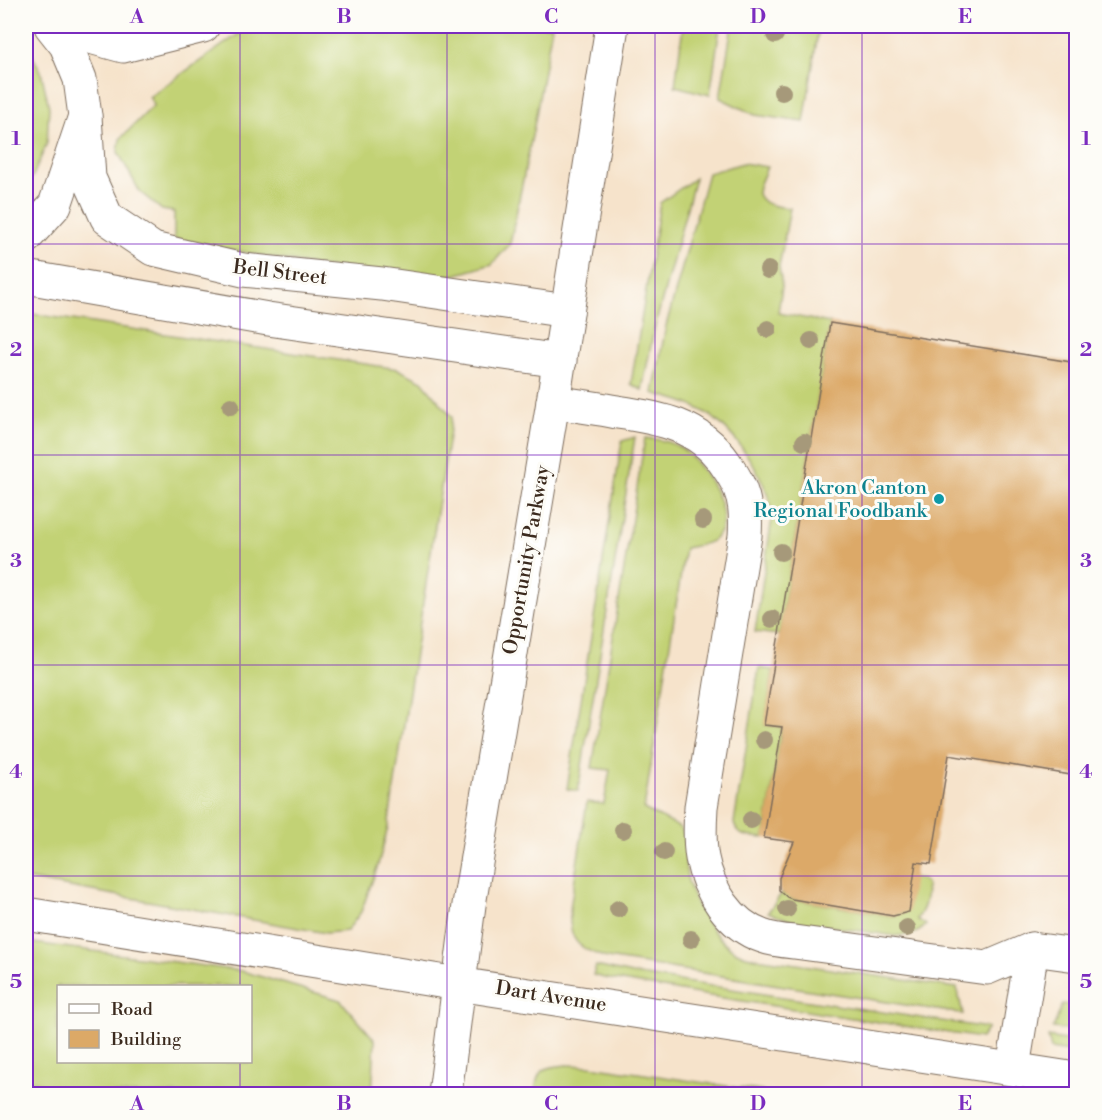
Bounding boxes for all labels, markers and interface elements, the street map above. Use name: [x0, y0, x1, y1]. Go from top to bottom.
text: A: [129, 5, 145, 30]
text: B: [336, 5, 352, 30]
text: C: [544, 5, 558, 30]
text: D: [750, 5, 766, 30]
text: E: [958, 5, 972, 30]
text: 1: [11, 127, 21, 152]
text: 1: [1081, 127, 1091, 152]
street label: Bell Street: [231, 255, 328, 291]
text: 2: [10, 338, 22, 363]
text: 2: [1080, 338, 1092, 363]
street label: Opportunity Parkway: [498, 463, 556, 657]
place label: Akron Canton Regional Foodbank: [754, 476, 929, 524]
marker: Akron Canton Regional Foodbank: [932, 492, 946, 506]
text: 3: [10, 549, 22, 574]
text: 3: [1080, 549, 1092, 574]
text: 4: [9, 760, 23, 785]
text: 4: [1079, 760, 1093, 785]
text: 5: [10, 970, 22, 995]
text: 5: [1080, 970, 1092, 995]
street label: Dart Avenue: [494, 976, 608, 1018]
legend: [57, 985, 252, 1063]
text: Road: [111, 998, 154, 1021]
text: Building: [110, 1028, 182, 1051]
text: A: [129, 1092, 145, 1117]
text: B: [336, 1092, 352, 1117]
text: C: [544, 1092, 558, 1117]
text: D: [750, 1092, 766, 1117]
text: E: [958, 1092, 972, 1117]

